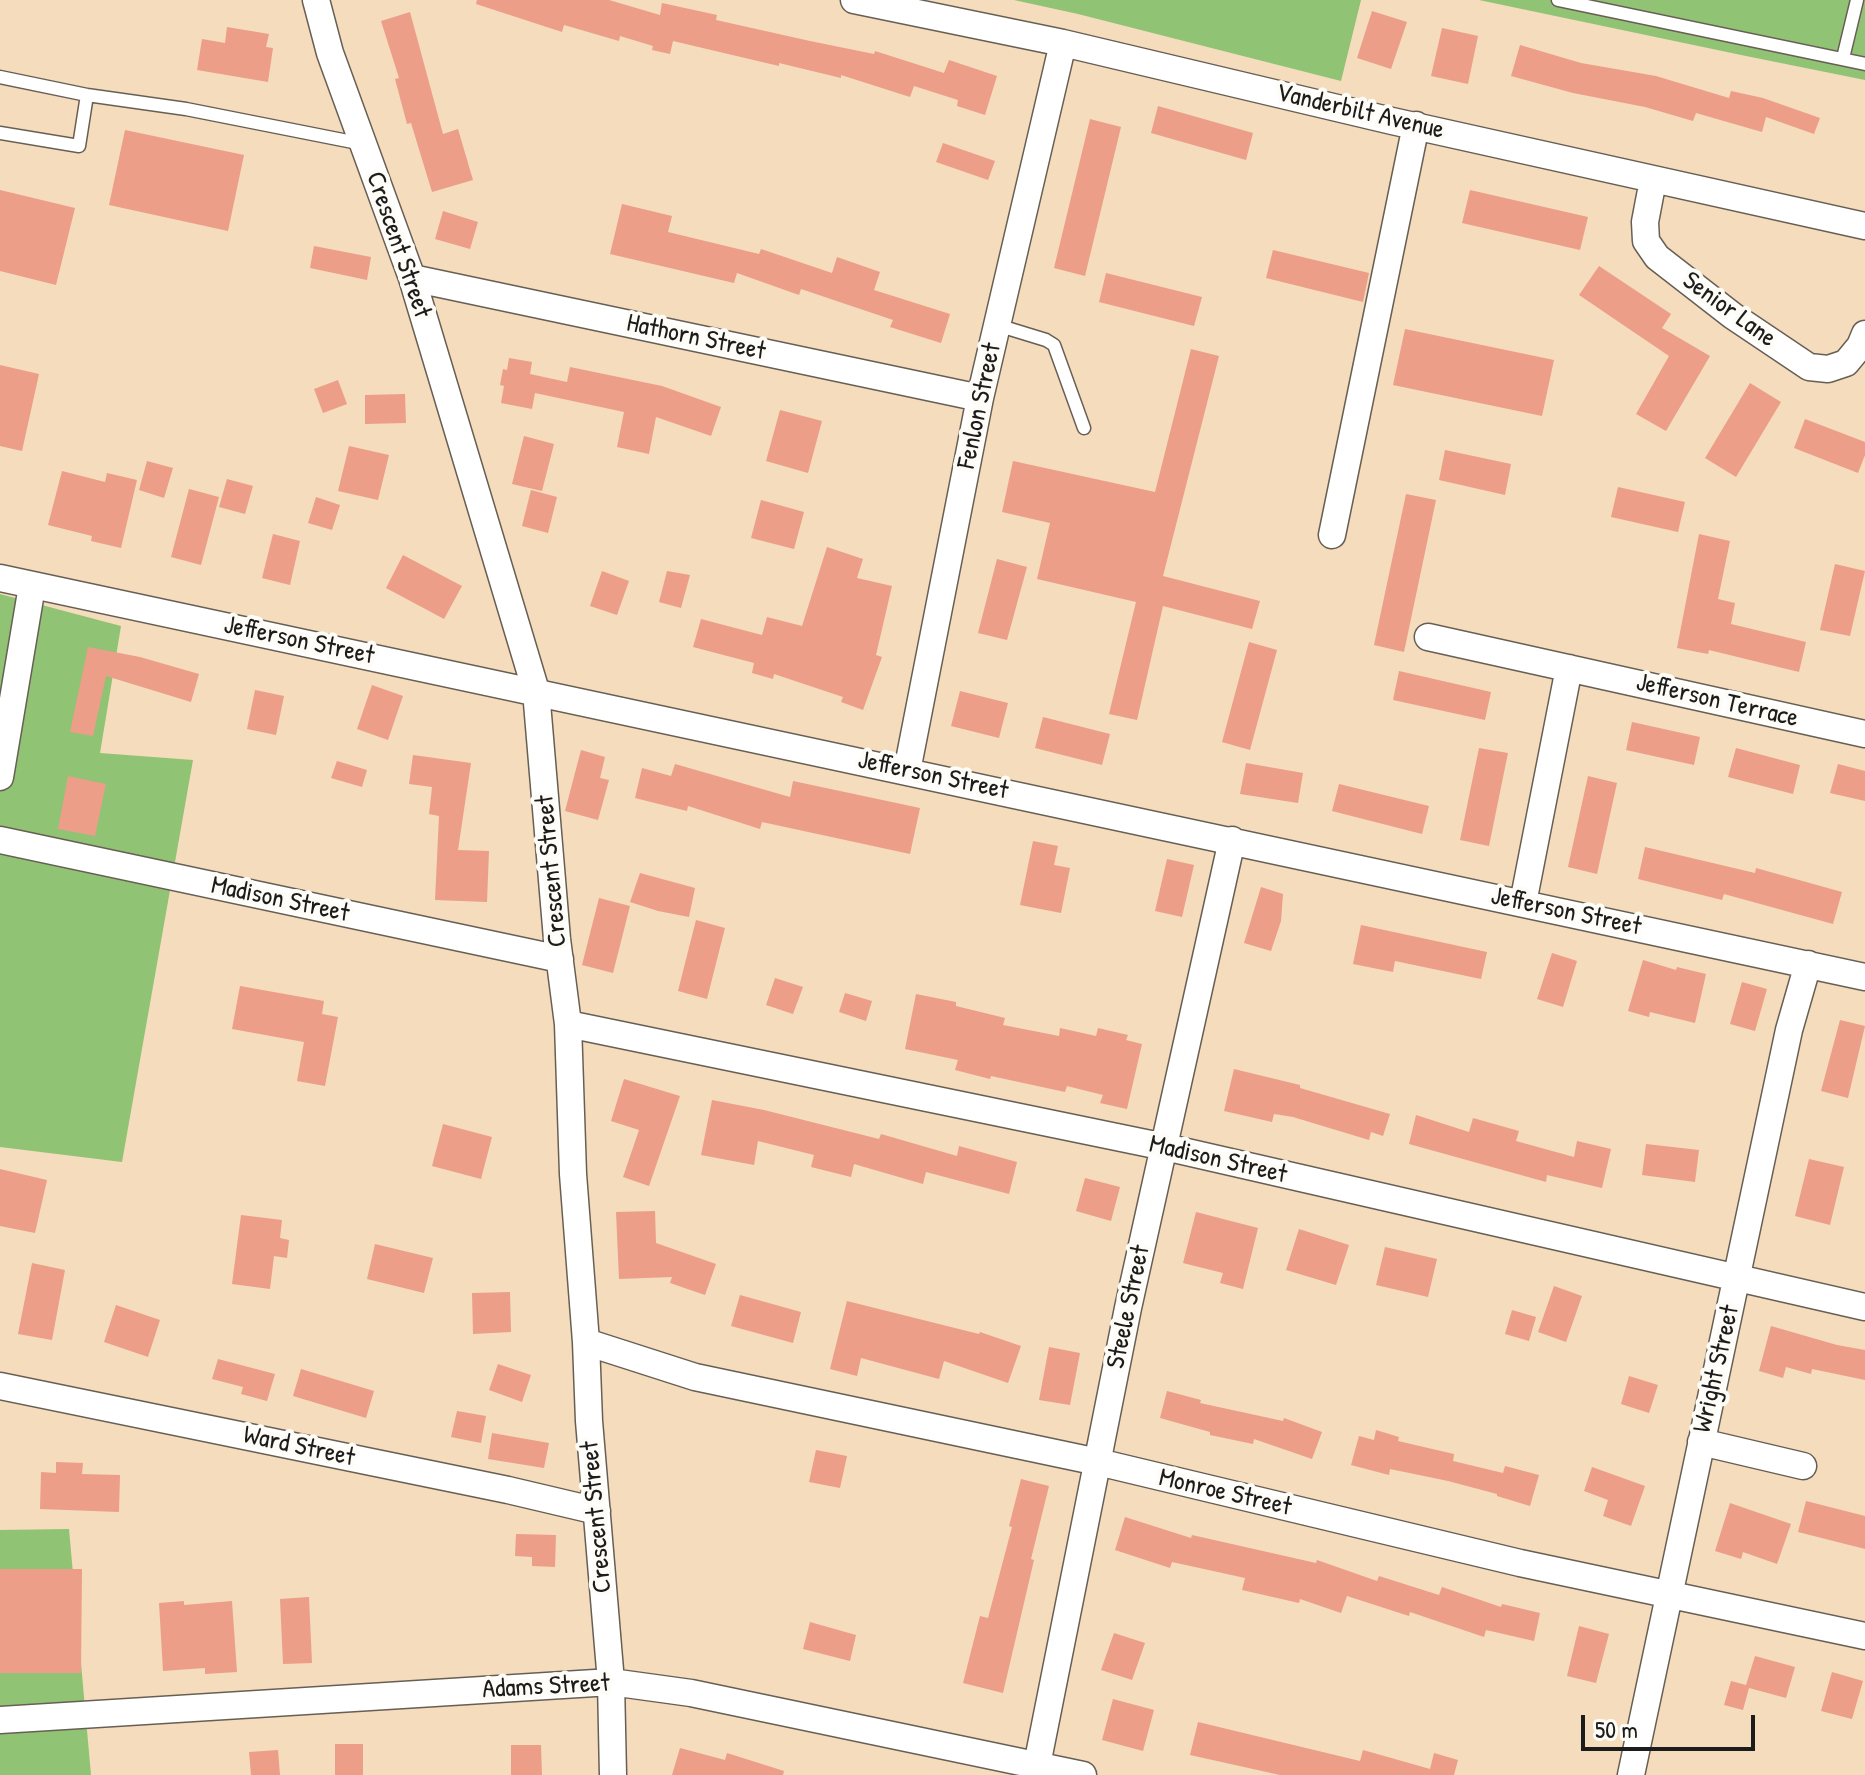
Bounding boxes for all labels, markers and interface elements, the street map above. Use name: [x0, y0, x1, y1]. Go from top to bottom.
street label: Vanderbilt Avenue: [1273, 78, 1447, 146]
street label: Crescent Street: [358, 168, 438, 322]
street label: Senior Lane: [1676, 266, 1782, 354]
street label: Hathorn Street: [624, 308, 768, 368]
street label: Fenlon Street: [951, 340, 1009, 472]
street label: Jefferson Street: [221, 610, 377, 672]
street label: Jefferson Terrace: [1633, 667, 1801, 735]
street label: Jefferson Street: [855, 745, 1011, 807]
street label: Crescent Street: [530, 794, 574, 948]
street label: Madison Street: [208, 870, 352, 930]
street label: Jefferson Street: [1488, 881, 1644, 943]
street label: Madison Street: [1146, 1129, 1290, 1191]
street label: Steele Street: [1101, 1242, 1157, 1372]
street label: Wright Street: [1687, 1302, 1747, 1436]
street label: Ward Street: [241, 1420, 357, 1474]
street label: Crescent Street: [575, 1440, 619, 1594]
street label: Monroe Street: [1156, 1463, 1294, 1523]
street label: Adams Street: [482, 1668, 610, 1706]
scale bar: [1585, 1699, 1759, 1749]
text: 50 m: [1595, 1713, 1638, 1745]

